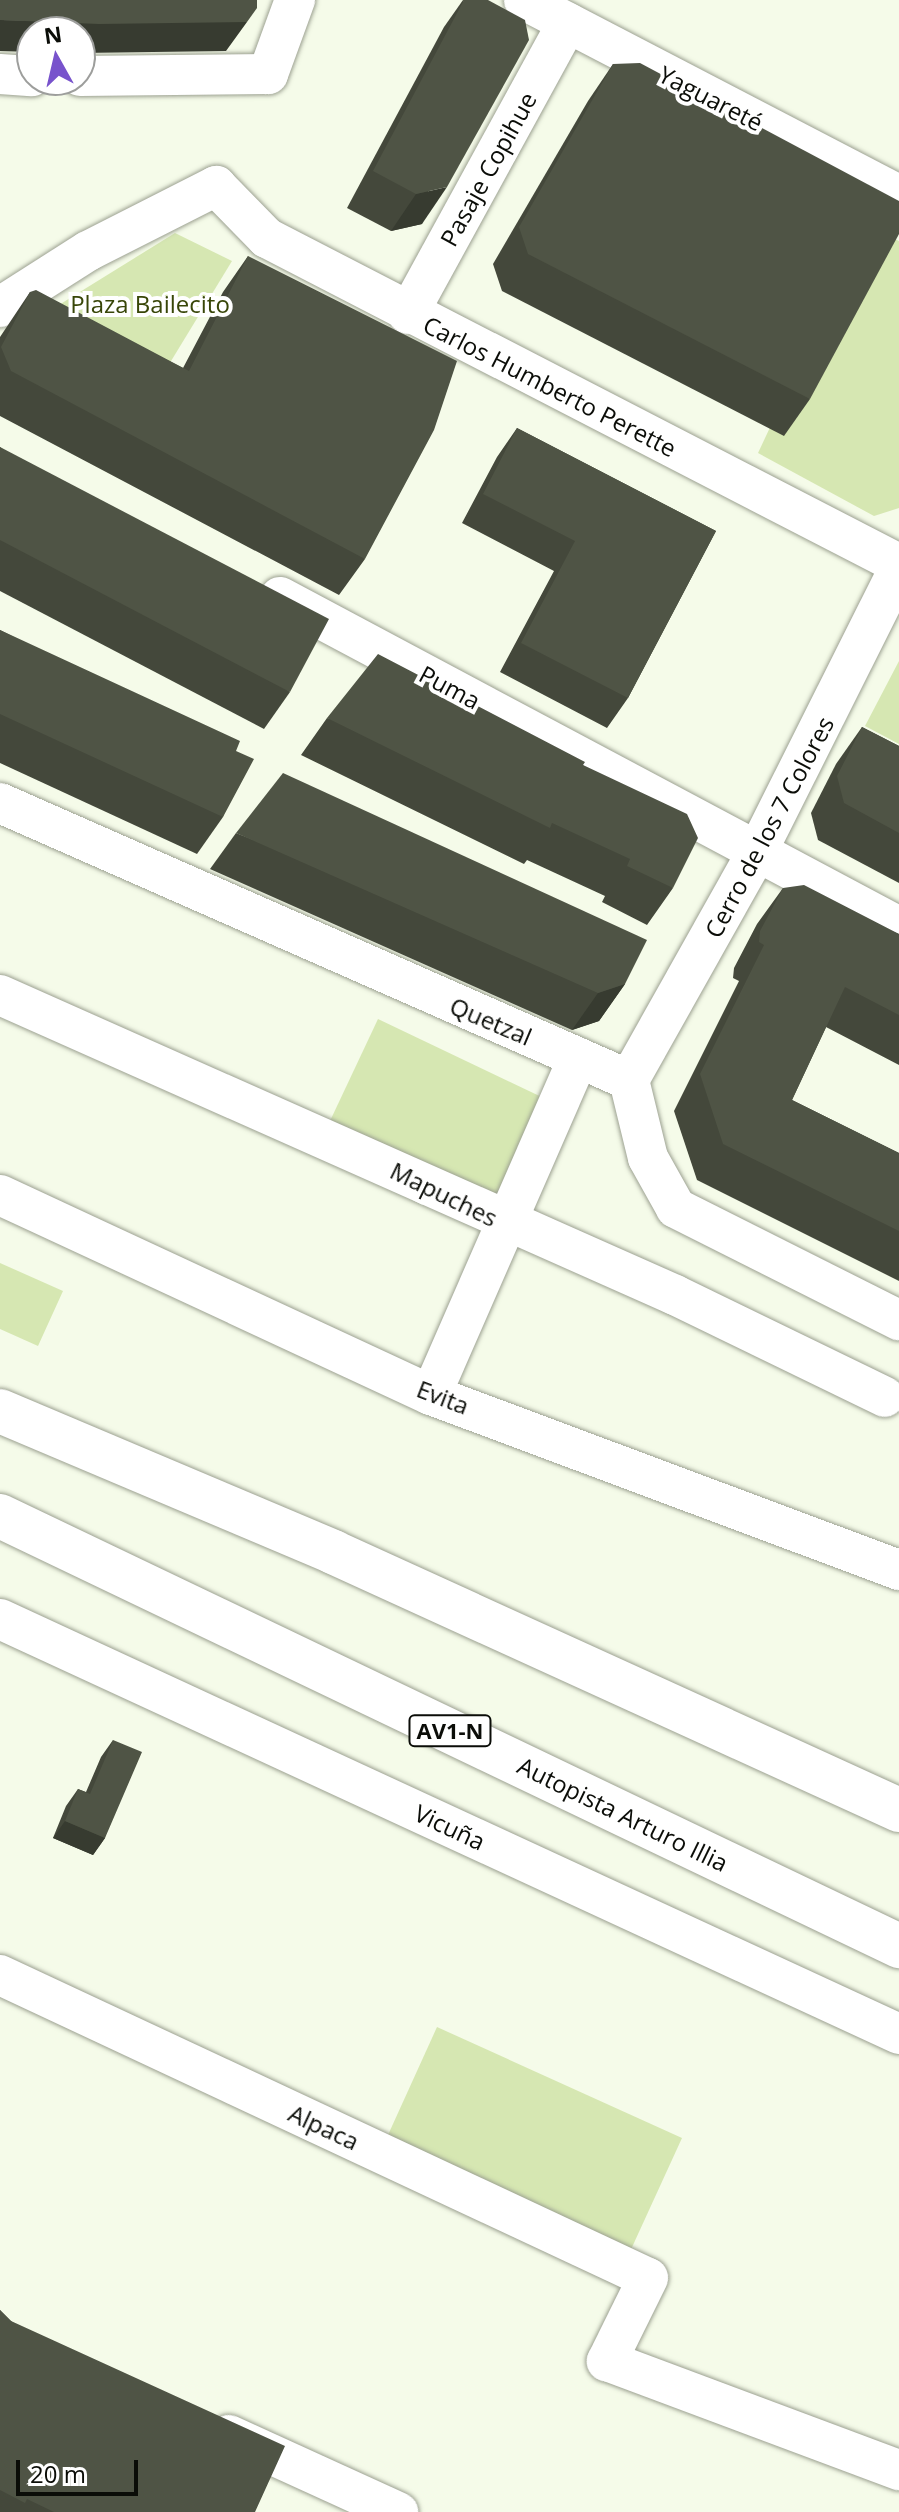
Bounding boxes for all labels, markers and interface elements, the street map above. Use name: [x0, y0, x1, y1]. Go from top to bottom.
north arrow: [16, 16, 96, 96]
text: N: [42, 18, 64, 50]
street label: Yaguareté: [654, 59, 768, 137]
street label: Pasaje Copihue: [434, 87, 542, 251]
park label: Plaza Bailecito: [70, 290, 230, 318]
street label: Carlos Humberto Perette: [419, 310, 681, 462]
street label: Puma: [415, 659, 485, 715]
street label: Cerro de los 7 Colores: [698, 712, 840, 942]
street label: Quetzal: [446, 991, 536, 1051]
street label: Mapuches: [386, 1156, 502, 1232]
street label: Evita: [413, 1374, 473, 1420]
road number: AV1-N: [408, 1713, 492, 1749]
street label: Autopista Arturo Illia: [513, 1751, 733, 1877]
street label: Vicuña: [410, 1798, 490, 1856]
street label: Alpaca: [284, 2098, 364, 2156]
scale bar: [20, 2444, 142, 2494]
text: 20 m: [30, 2457, 86, 2490]

